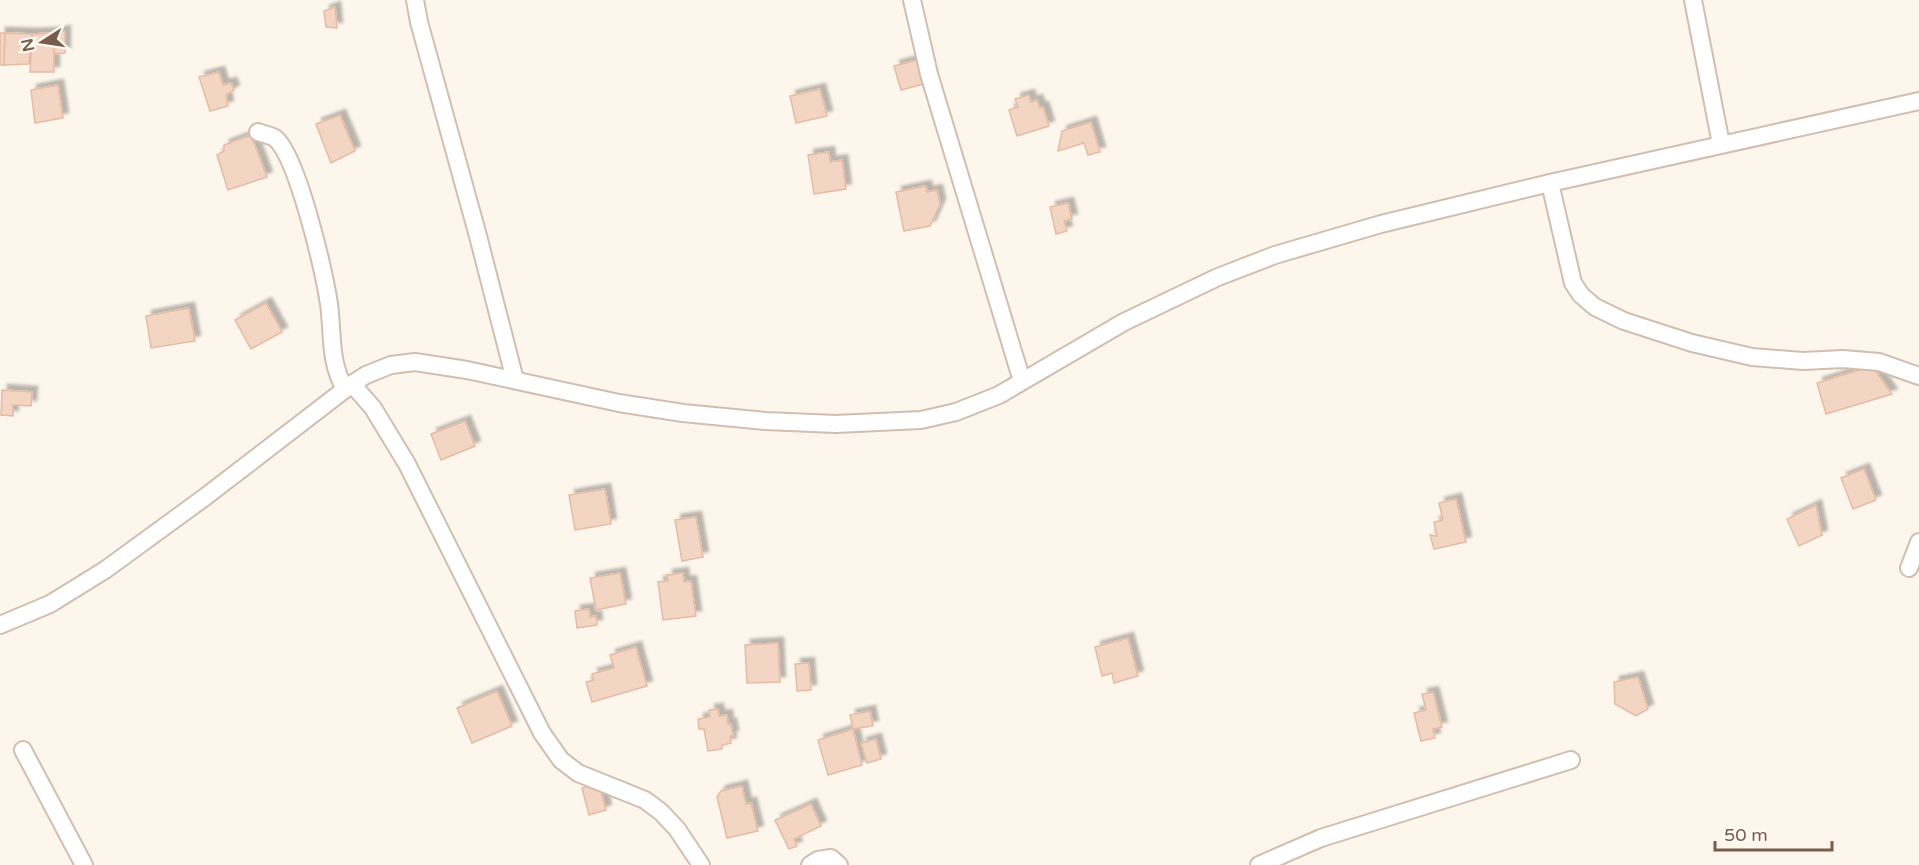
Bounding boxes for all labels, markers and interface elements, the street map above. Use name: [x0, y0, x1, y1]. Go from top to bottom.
north arrow: [12, 12, 72, 72]
text: N: [17, 37, 39, 53]
scale bar: [1715, 814, 1832, 852]
text: 50 m: [1724, 824, 1768, 846]

